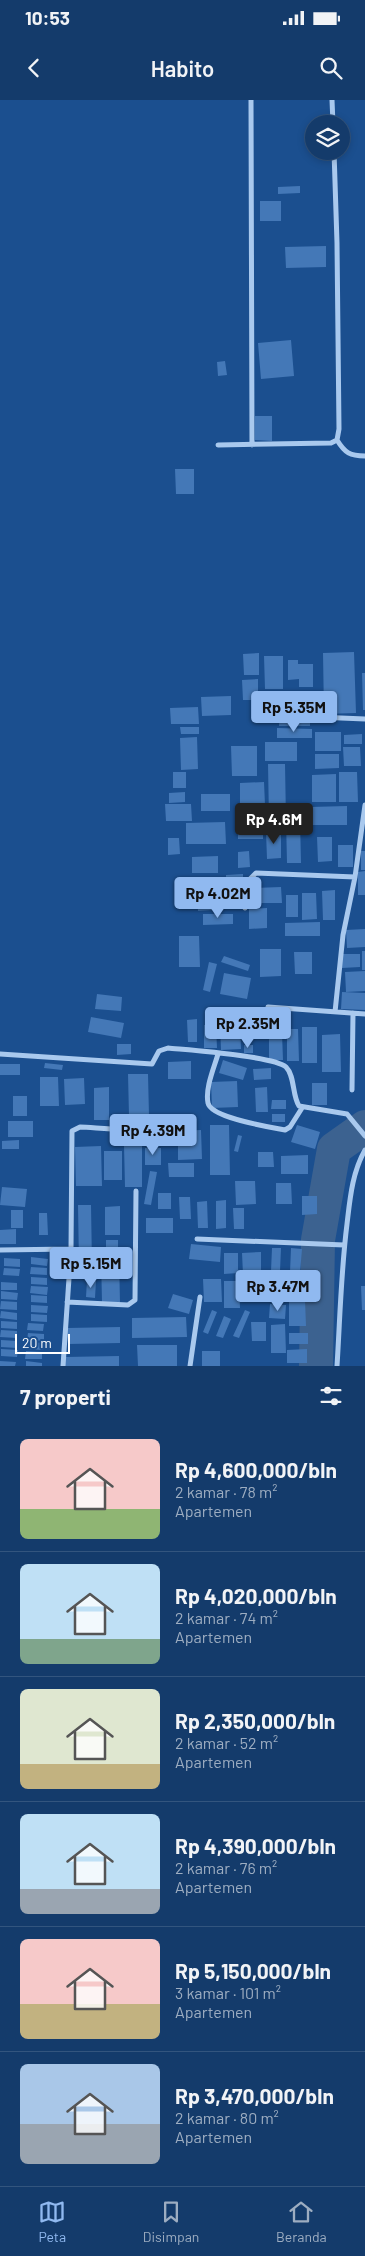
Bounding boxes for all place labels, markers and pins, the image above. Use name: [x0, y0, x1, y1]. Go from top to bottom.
pin: Rp 5.35M: [242, 690, 346, 733]
pin: Rp 4.6M: [228, 802, 320, 845]
pin: Rp 4.02M: [166, 876, 270, 919]
pin: Rp 2.35M: [196, 1006, 300, 1049]
pin: Rp 4.39M: [101, 1114, 205, 1156]
pin: Rp 5.15M: [39, 1246, 143, 1289]
pin: Rp 3.47M: [226, 1270, 330, 1312]

